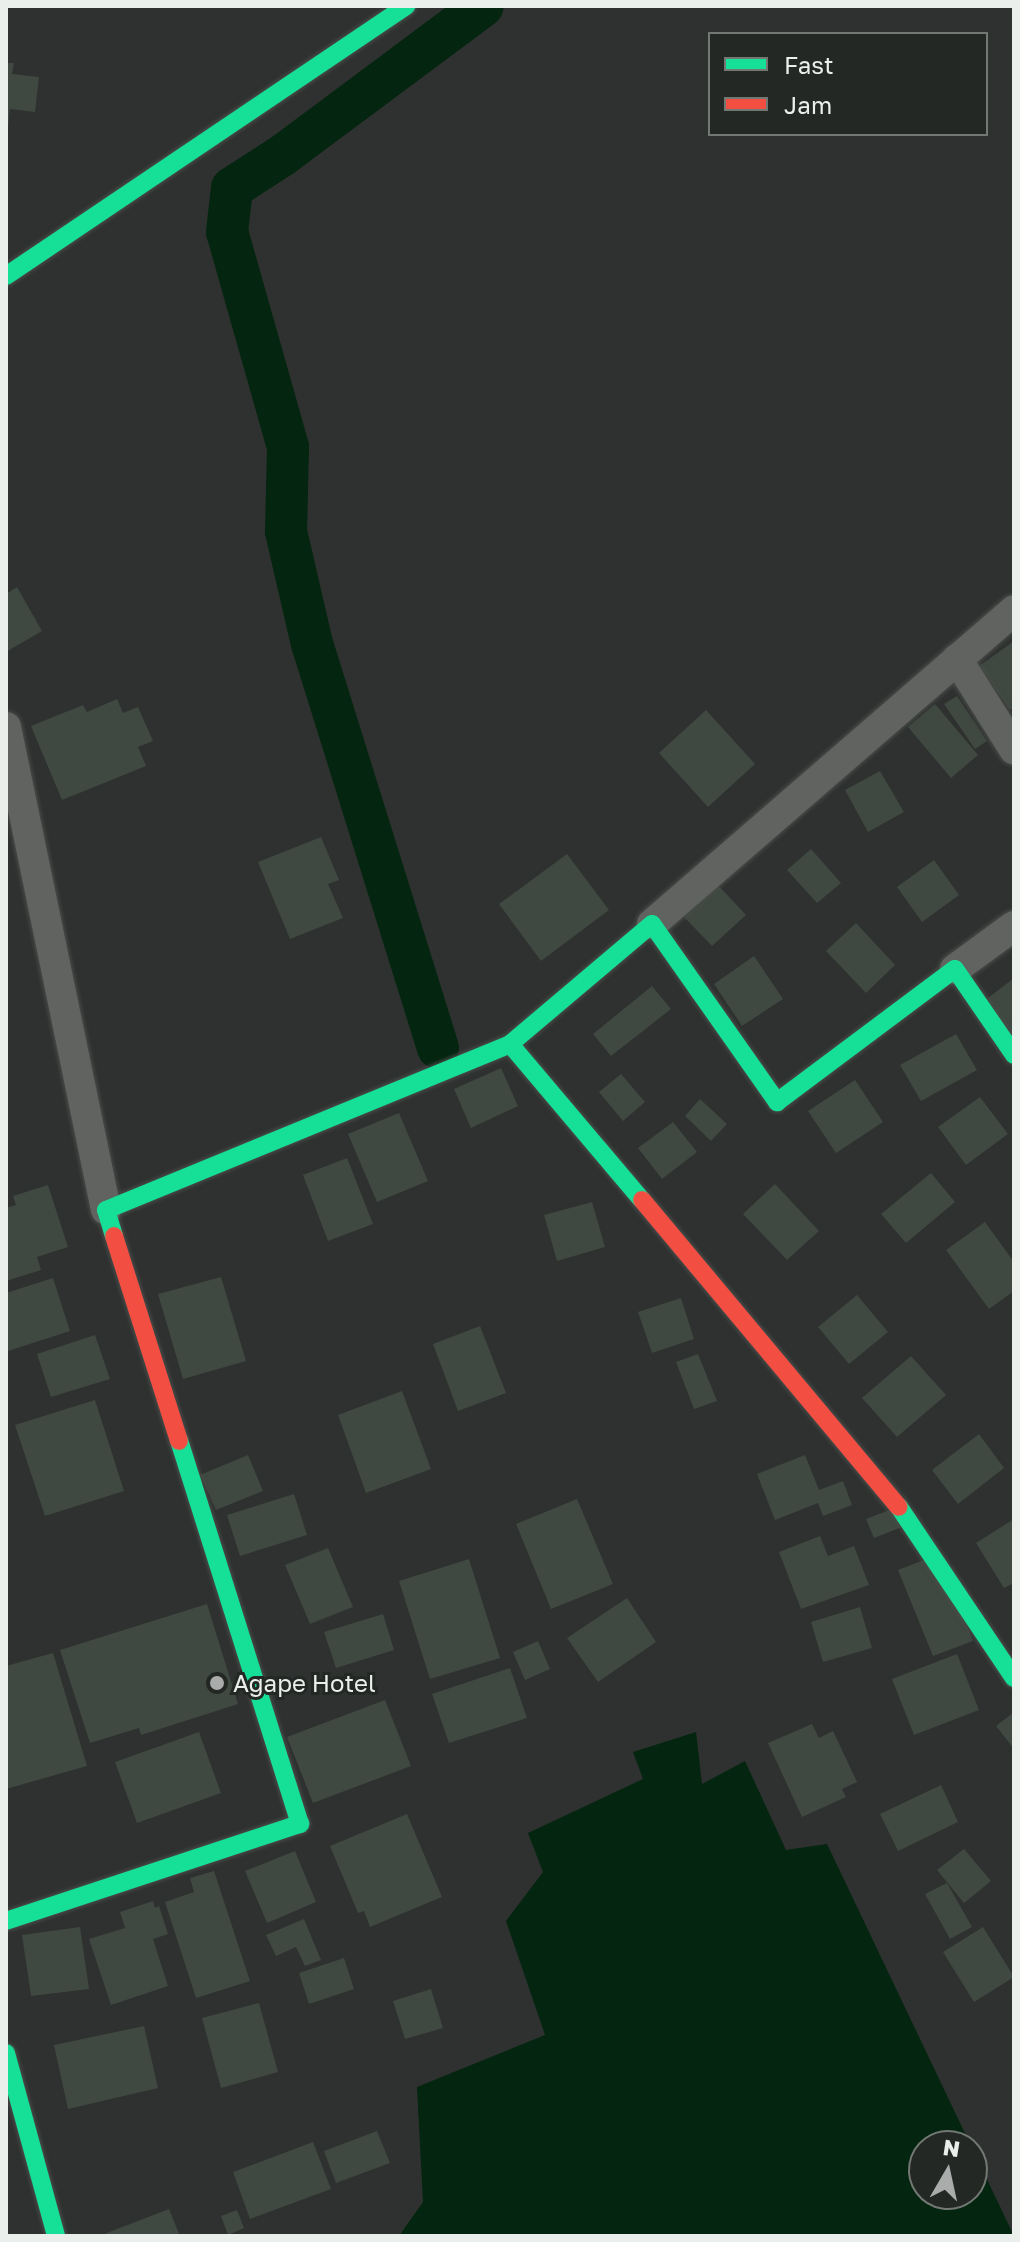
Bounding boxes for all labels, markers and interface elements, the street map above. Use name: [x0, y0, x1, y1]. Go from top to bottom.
legend: [708, 32, 988, 136]
text: Fast: [784, 50, 834, 79]
text: Jam: [784, 90, 832, 119]
place label: Agape Hotel: [233, 1669, 376, 1697]
marker: Agape Hotel: [208, 1674, 226, 1692]
north arrow: [908, 2130, 988, 2210]
text: N: [941, 2133, 962, 2162]

